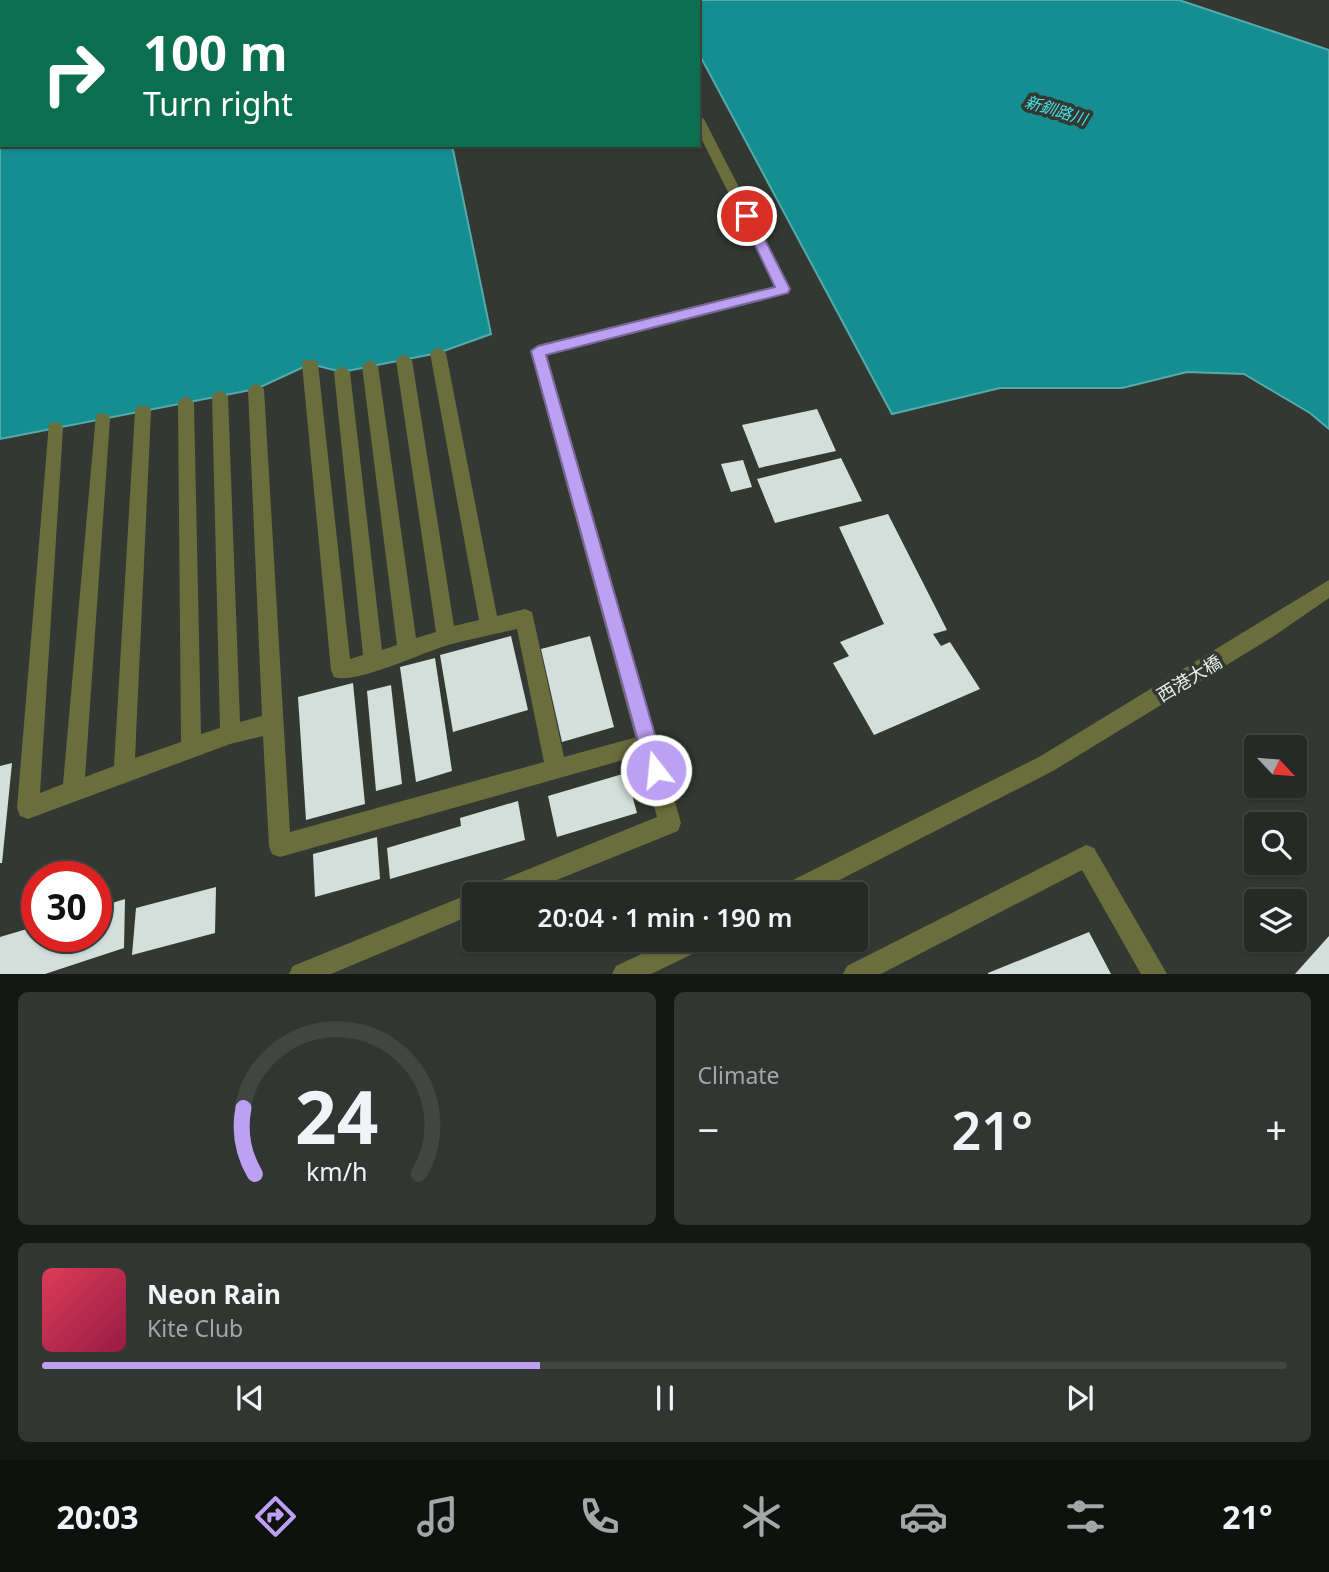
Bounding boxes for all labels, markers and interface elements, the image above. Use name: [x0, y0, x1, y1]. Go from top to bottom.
text: 100 m: [143, 19, 288, 85]
icon: right: [28, 28, 119, 119]
text: Turn right: [143, 82, 293, 125]
water label: 新釧路川: [1022, 90, 1092, 130]
pin: [717, 186, 777, 246]
icon: arrive: [728, 197, 766, 235]
street label: 西港大橋: [1152, 649, 1226, 707]
position arrow: [619, 733, 693, 807]
north arrow: [1244, 735, 1307, 798]
map controls: [1244, 735, 1307, 952]
button: search: [1244, 812, 1307, 875]
speed limit sign: 30: [21, 861, 112, 952]
button: layers: [1244, 889, 1307, 952]
text: 20:04 · 1 min · 190 m: [538, 899, 792, 935]
text: Climate: [698, 1059, 780, 1091]
text: 24: [295, 1067, 378, 1166]
text: 21°: [951, 1094, 1033, 1165]
text: −: [698, 1103, 719, 1155]
text: +: [1265, 1103, 1287, 1155]
text: km/h: [306, 1154, 368, 1188]
text: Neon Rain: [147, 1276, 281, 1312]
text: Kite Club: [147, 1312, 243, 1344]
icon: previous: [231, 1379, 269, 1417]
icon: pause: [646, 1379, 684, 1417]
icon: next: [1061, 1379, 1099, 1417]
icon: directions: [251, 1492, 300, 1541]
icon: music: [413, 1492, 462, 1541]
icon: phone: [575, 1492, 624, 1541]
icon: climate: [737, 1492, 786, 1541]
icon: car: [899, 1492, 948, 1541]
icon: filters: [1061, 1492, 1110, 1541]
text: 20:03: [56, 1495, 139, 1538]
text: 21°: [1222, 1495, 1273, 1538]

